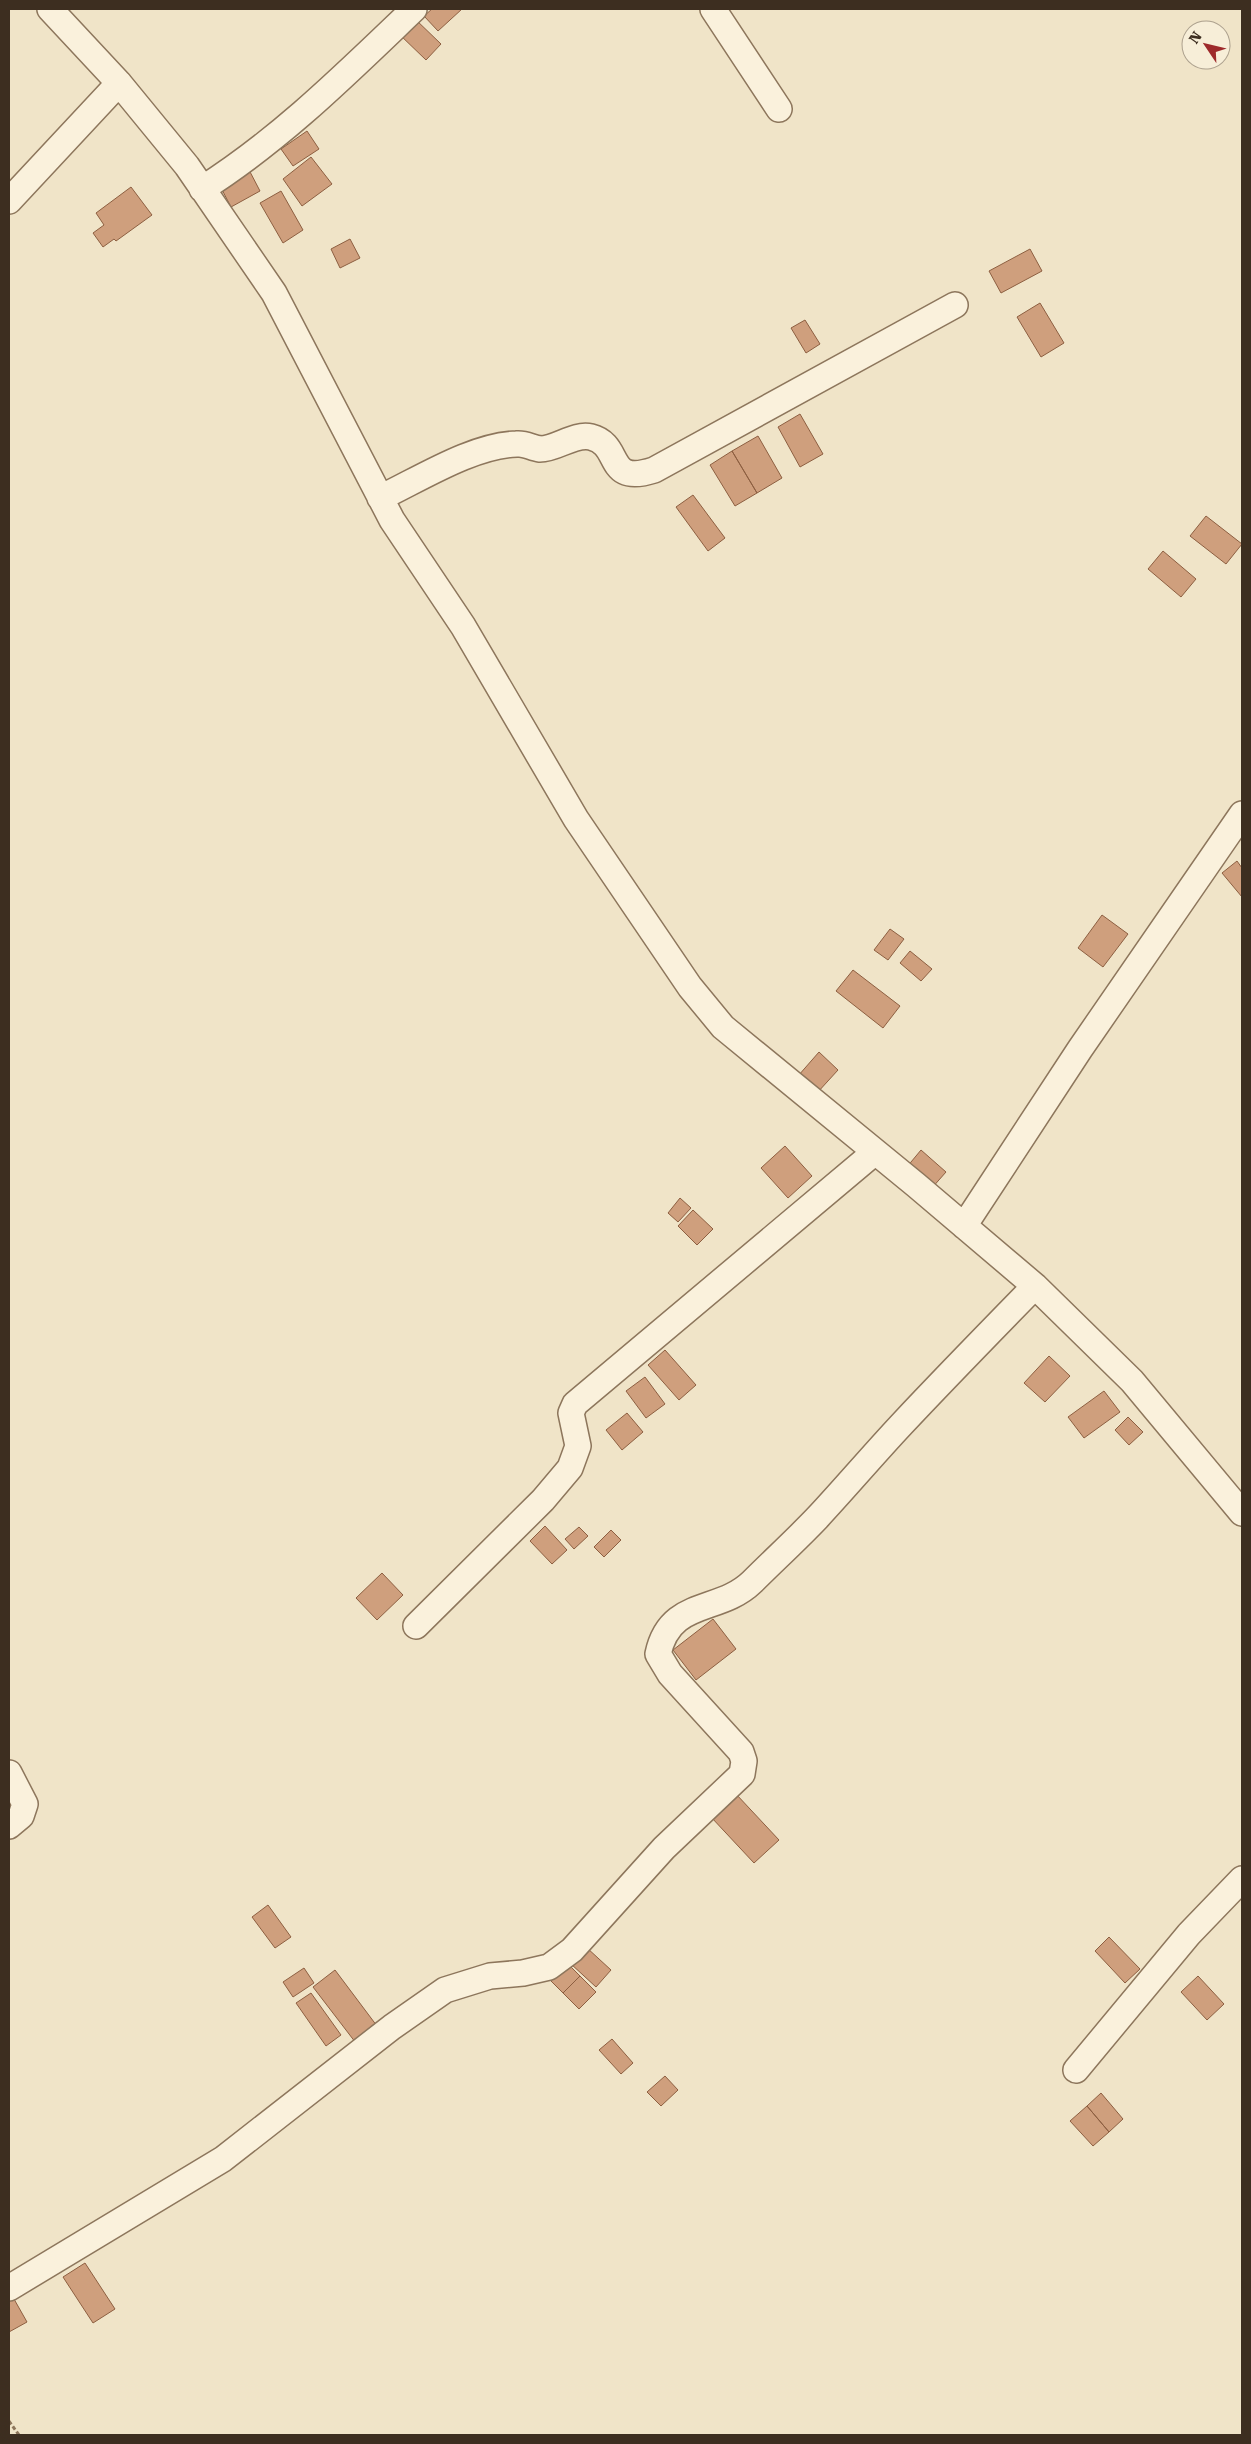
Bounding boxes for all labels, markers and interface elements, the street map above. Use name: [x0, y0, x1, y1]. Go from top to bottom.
north arrow: [1181, 20, 1231, 70]
text: N: [1186, 28, 1205, 47]

